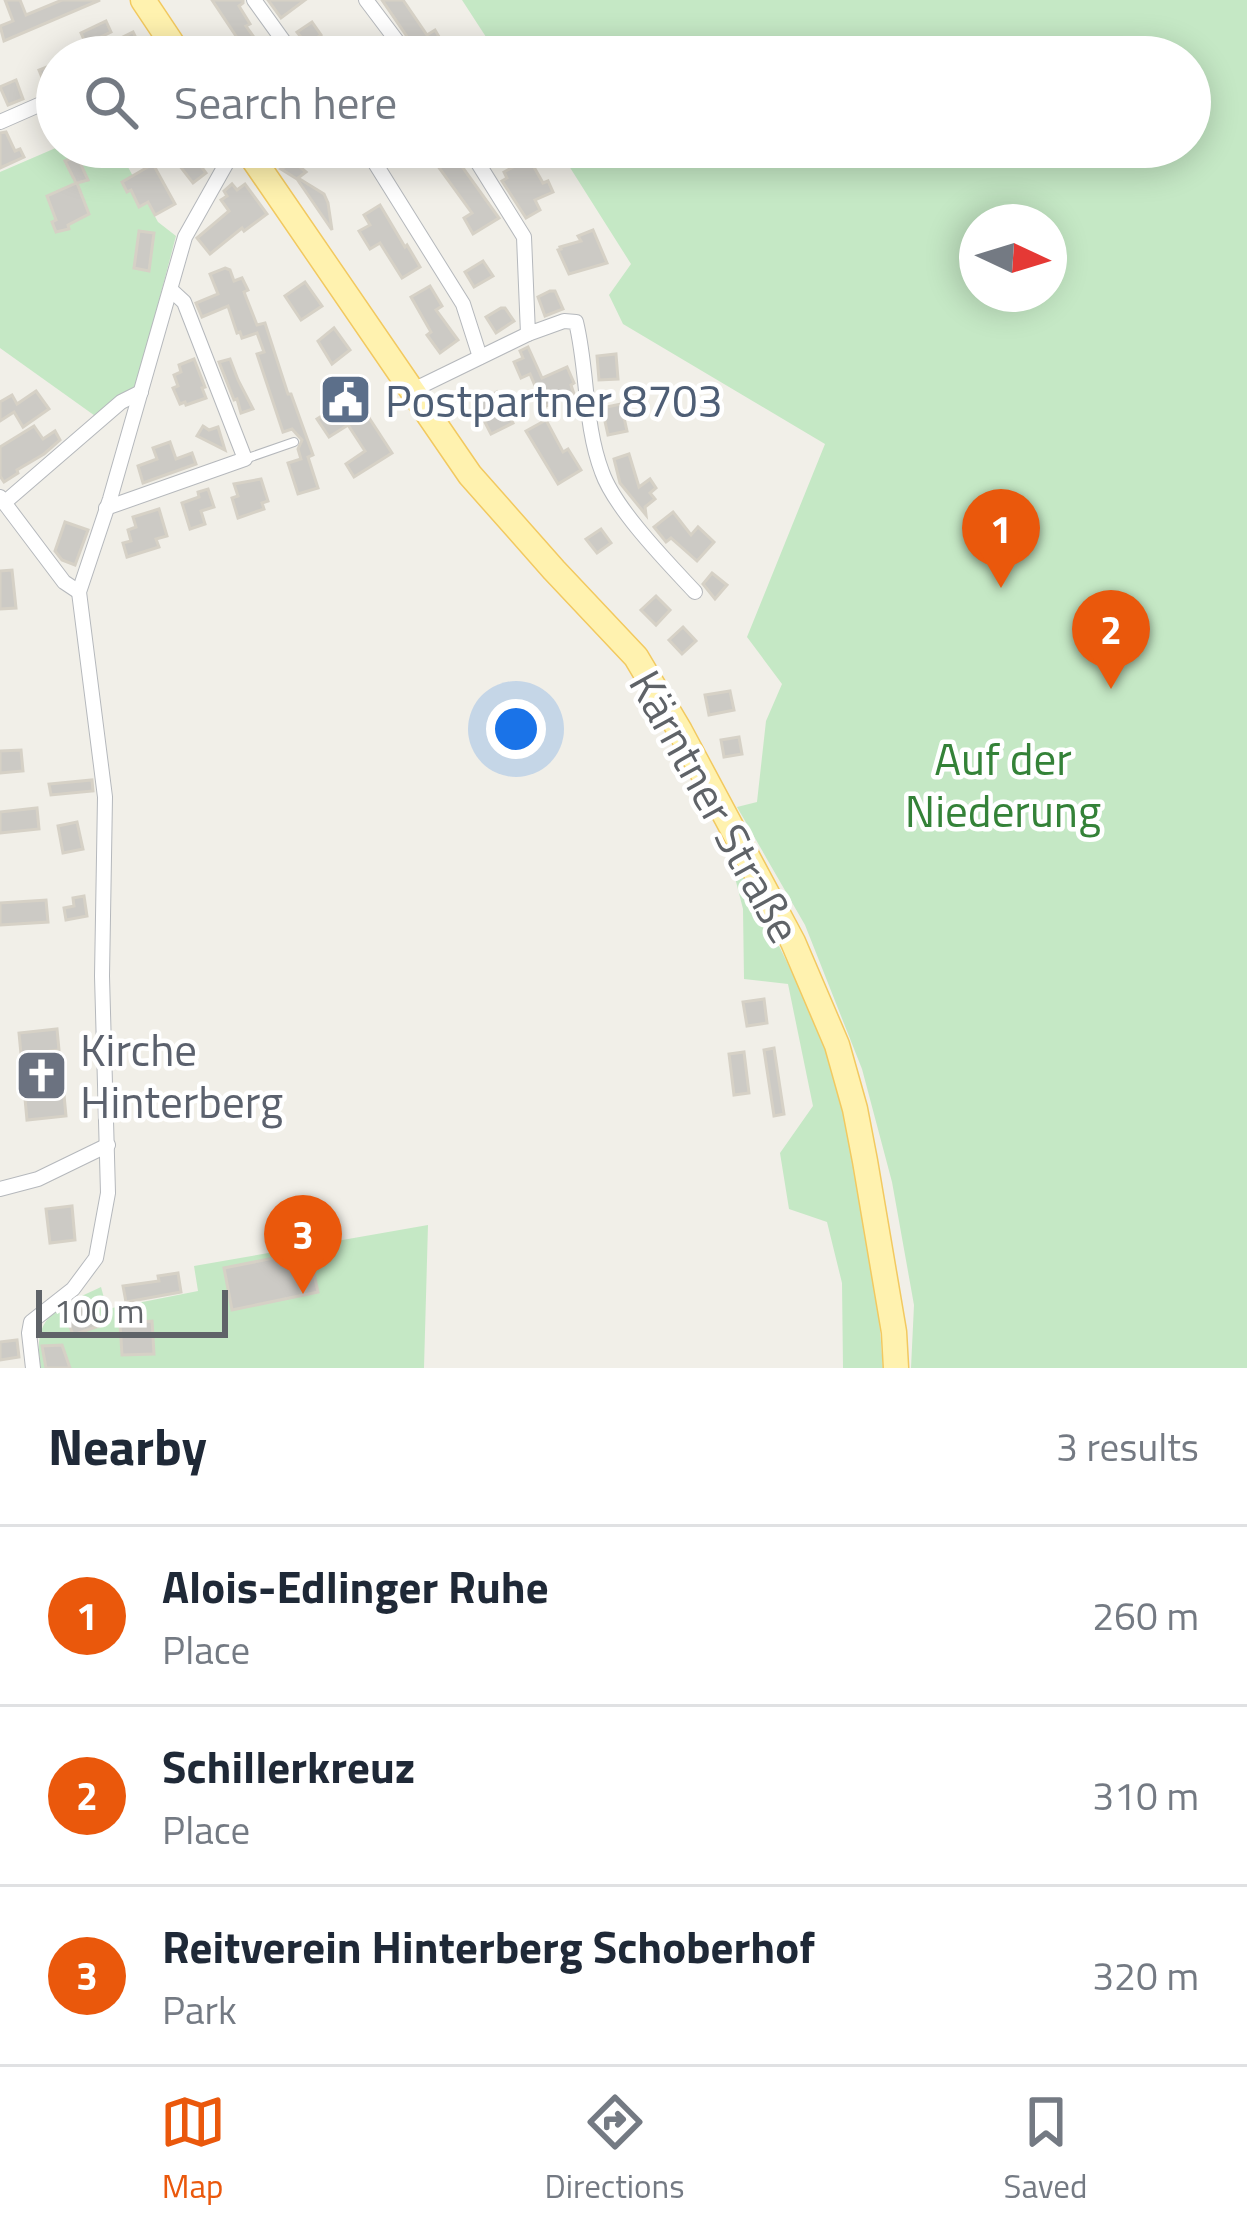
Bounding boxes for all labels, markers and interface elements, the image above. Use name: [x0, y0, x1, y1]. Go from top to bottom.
search box: [36, 36, 1211, 168]
text: Search here: [174, 68, 397, 136]
icon: search: [78, 69, 144, 135]
north arrow: [959, 204, 1067, 312]
place label: Postpartner 8703: [385, 366, 723, 434]
public building icon: Postpartner 8703: [318, 372, 374, 428]
pin: 1: [962, 489, 1040, 588]
pin: 2: [1072, 590, 1150, 689]
street label: Kärntner Straße: [613, 657, 819, 955]
your location: [486, 699, 546, 759]
park label: Auf der Niederung: [905, 724, 1101, 844]
place label: Kirche Hinterberg: [80, 1015, 283, 1135]
church icon: Kirche Hinterberg: [13, 1047, 69, 1103]
pin: 3: [264, 1195, 342, 1294]
scale bar: [36, 1284, 228, 1337]
text: 100 m: [54, 1286, 144, 1336]
text: Nearby: [48, 1407, 207, 1485]
text: 3 results: [1056, 1417, 1199, 1476]
text: Alois-Edlinger Ruhe: [162, 1552, 549, 1620]
text: 1: [76, 1586, 98, 1645]
text: 260 m: [1092, 1586, 1199, 1645]
text: Place: [162, 1620, 250, 1679]
text: Schillerkreuz: [162, 1732, 415, 1800]
text: 2: [76, 1766, 98, 1825]
text: 310 m: [1092, 1766, 1199, 1825]
text: Place: [162, 1800, 250, 1859]
text: Reitverein Hinterberg Schoberhof: [162, 1912, 815, 1980]
text: 3: [76, 1946, 98, 2005]
text: 320 m: [1092, 1946, 1199, 2005]
text: Park: [162, 1980, 237, 2039]
tab: Map: [160, 2089, 226, 2211]
tab: Directions: [545, 2089, 685, 2211]
tab: Saved: [1004, 2089, 1087, 2211]

